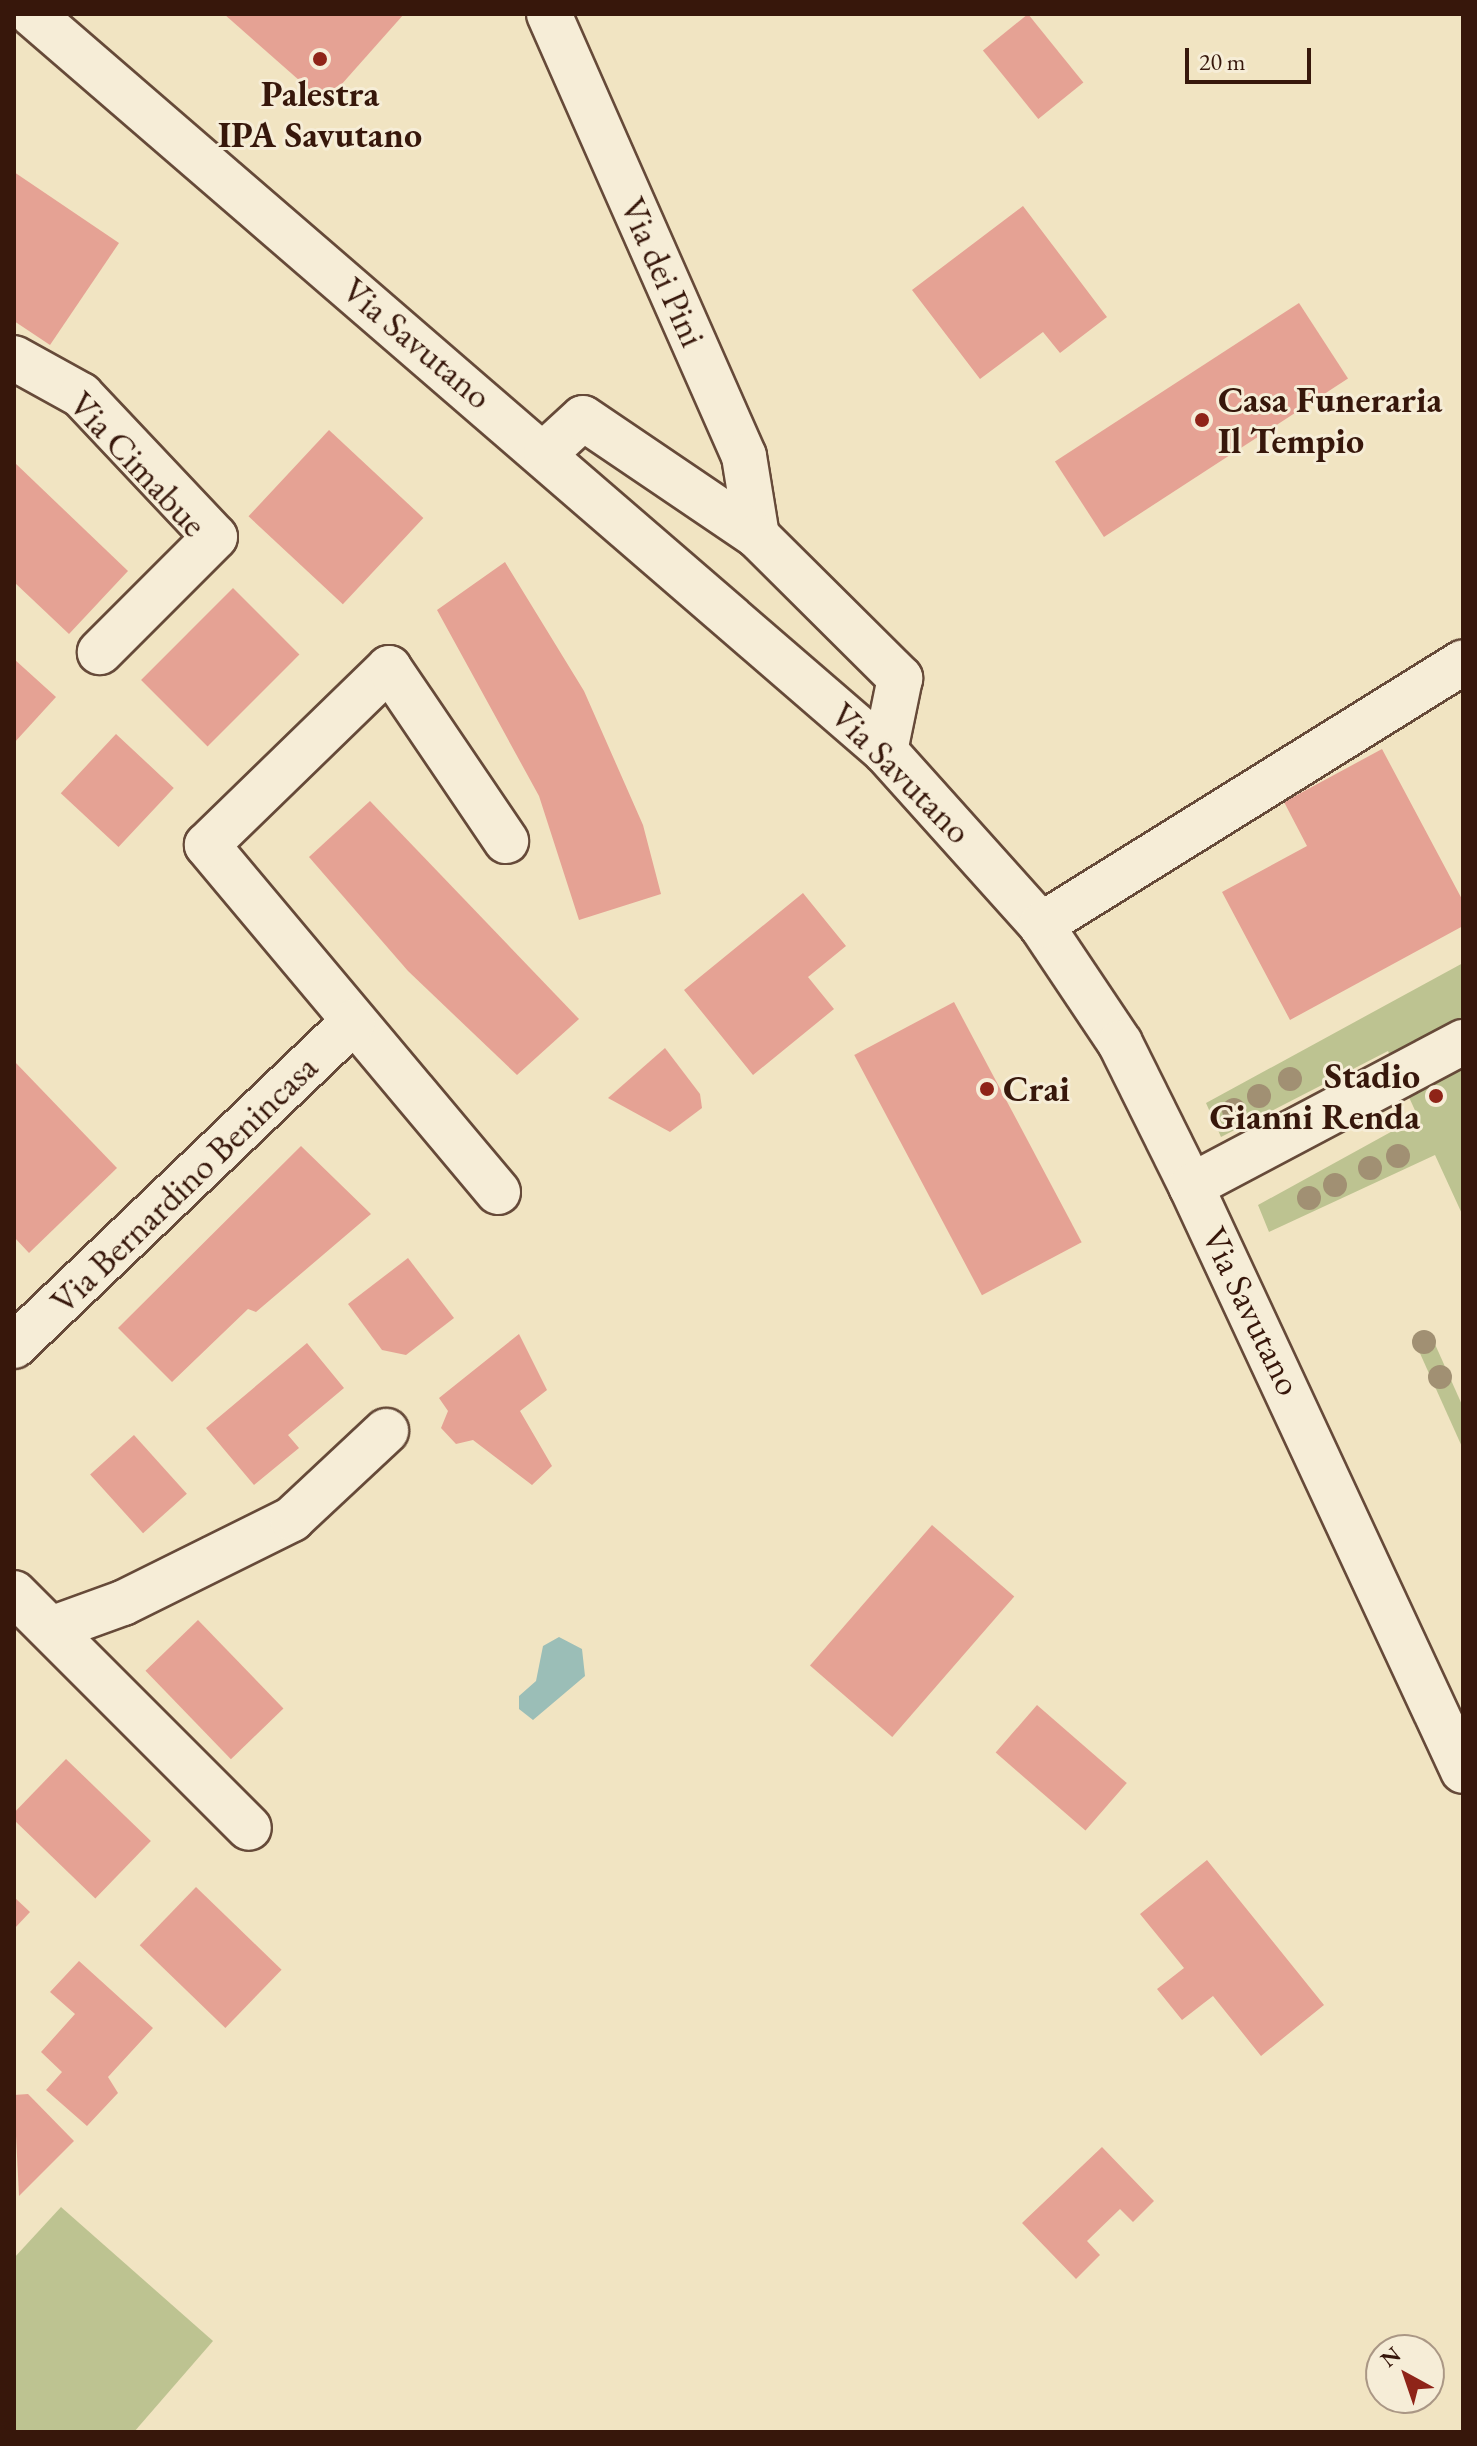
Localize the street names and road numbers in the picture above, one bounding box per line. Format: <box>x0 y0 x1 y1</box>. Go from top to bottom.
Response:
street label: Via dei Pini <box>611 191 715 353</box>
street label: Via Savutano <box>334 268 500 418</box>
street label: Via Cimabue <box>60 383 216 545</box>
street label: Via Savutano <box>822 694 980 852</box>
street label: Via Bernardino Benincasa <box>42 1046 326 1322</box>
street label: Via Savutano <box>1193 1220 1311 1402</box>

